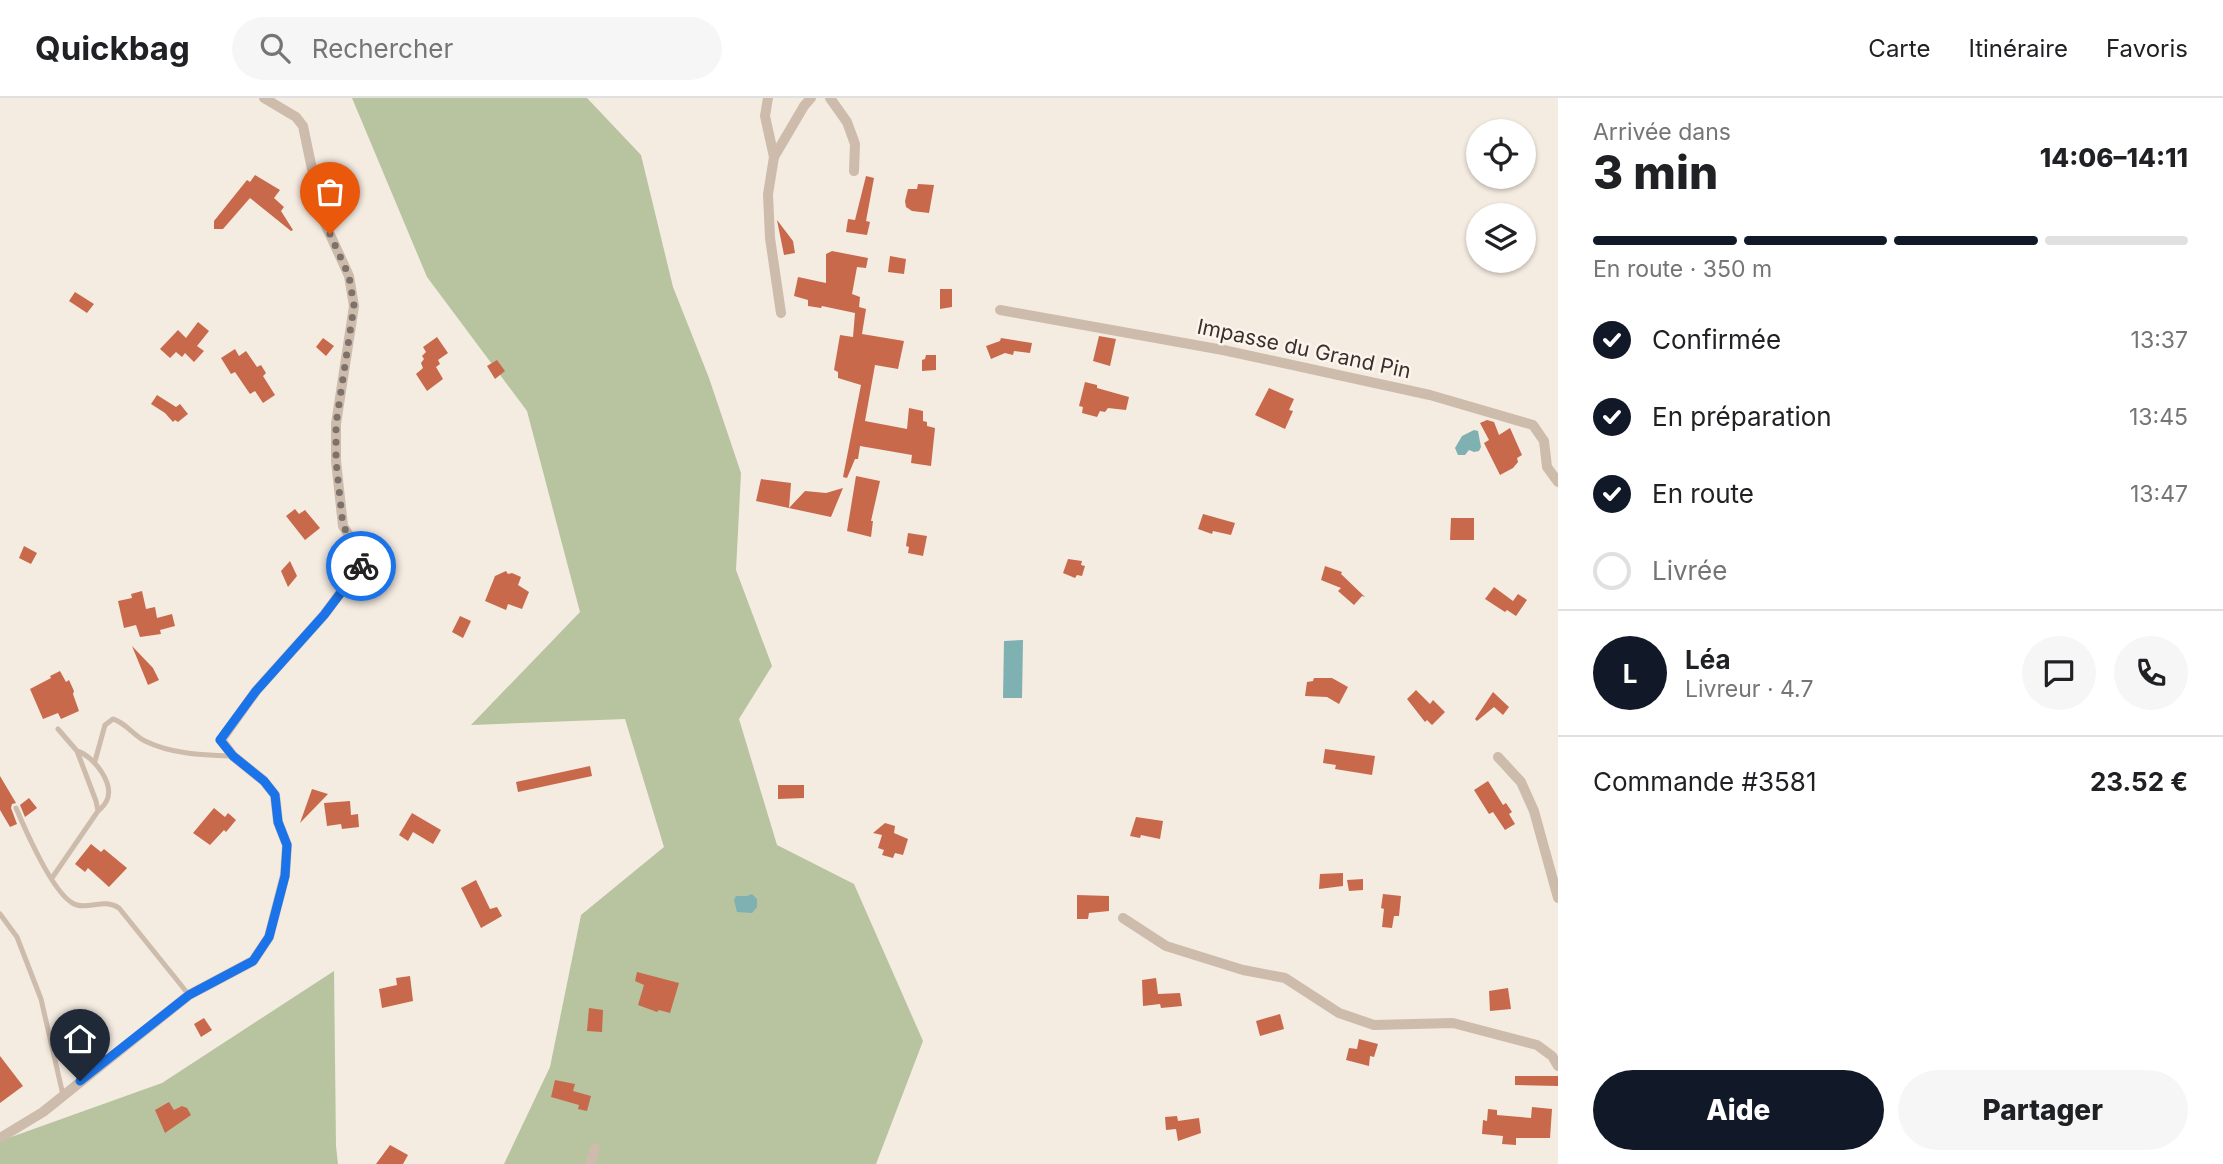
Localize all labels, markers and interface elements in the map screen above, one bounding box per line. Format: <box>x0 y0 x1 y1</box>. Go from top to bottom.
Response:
search box <box>232 17 722 80</box>
text: Quickbag <box>35 28 190 68</box>
icon: search <box>256 29 294 67</box>
text: Rechercher <box>312 33 453 64</box>
text: Carte <box>1868 34 1930 63</box>
text: Itinéraire <box>1968 34 2068 63</box>
text: Favoris <box>2106 34 2188 63</box>
text: Arrivée dans <box>1593 118 1731 146</box>
map controls <box>1466 119 1536 273</box>
button: locate <box>1466 119 1536 189</box>
text: 14:06–14:11 <box>2040 142 2188 173</box>
text: 3 min <box>1593 144 1718 200</box>
pin <box>300 162 360 234</box>
icon: bag <box>311 173 349 211</box>
button: layers <box>1466 203 1536 273</box>
text: En route · 350 m <box>1593 255 1772 283</box>
street label: Impasse du Grand Pin <box>1195 314 1413 383</box>
icon: check <box>1593 321 1631 359</box>
text: Confirmée <box>1652 324 1781 355</box>
text: 13:37 <box>2131 326 2188 354</box>
icon: check <box>1593 398 1631 436</box>
text: En préparation <box>1652 401 1832 432</box>
text: 13:45 <box>2129 403 2188 431</box>
icon: check <box>1593 475 1631 513</box>
text: En route <box>1652 478 1754 509</box>
text: 13:47 <box>2130 480 2188 508</box>
courier <box>326 531 396 601</box>
icon: bike <box>342 547 380 585</box>
text: Livrée <box>1652 555 1727 586</box>
button: chat <box>2022 636 2096 710</box>
button: phone <box>2114 636 2188 710</box>
text: Léa <box>1685 644 1731 675</box>
text: L <box>1623 658 1637 689</box>
text: Livreur · 4.7 <box>1685 675 1813 703</box>
text: Commande #3581 <box>1593 766 1816 797</box>
text: 23.52 € <box>2090 766 2188 797</box>
pin <box>50 1009 110 1081</box>
icon: home <box>61 1020 99 1058</box>
button: Aide <box>1593 1070 1884 1150</box>
button: Partager <box>1898 1070 2188 1150</box>

